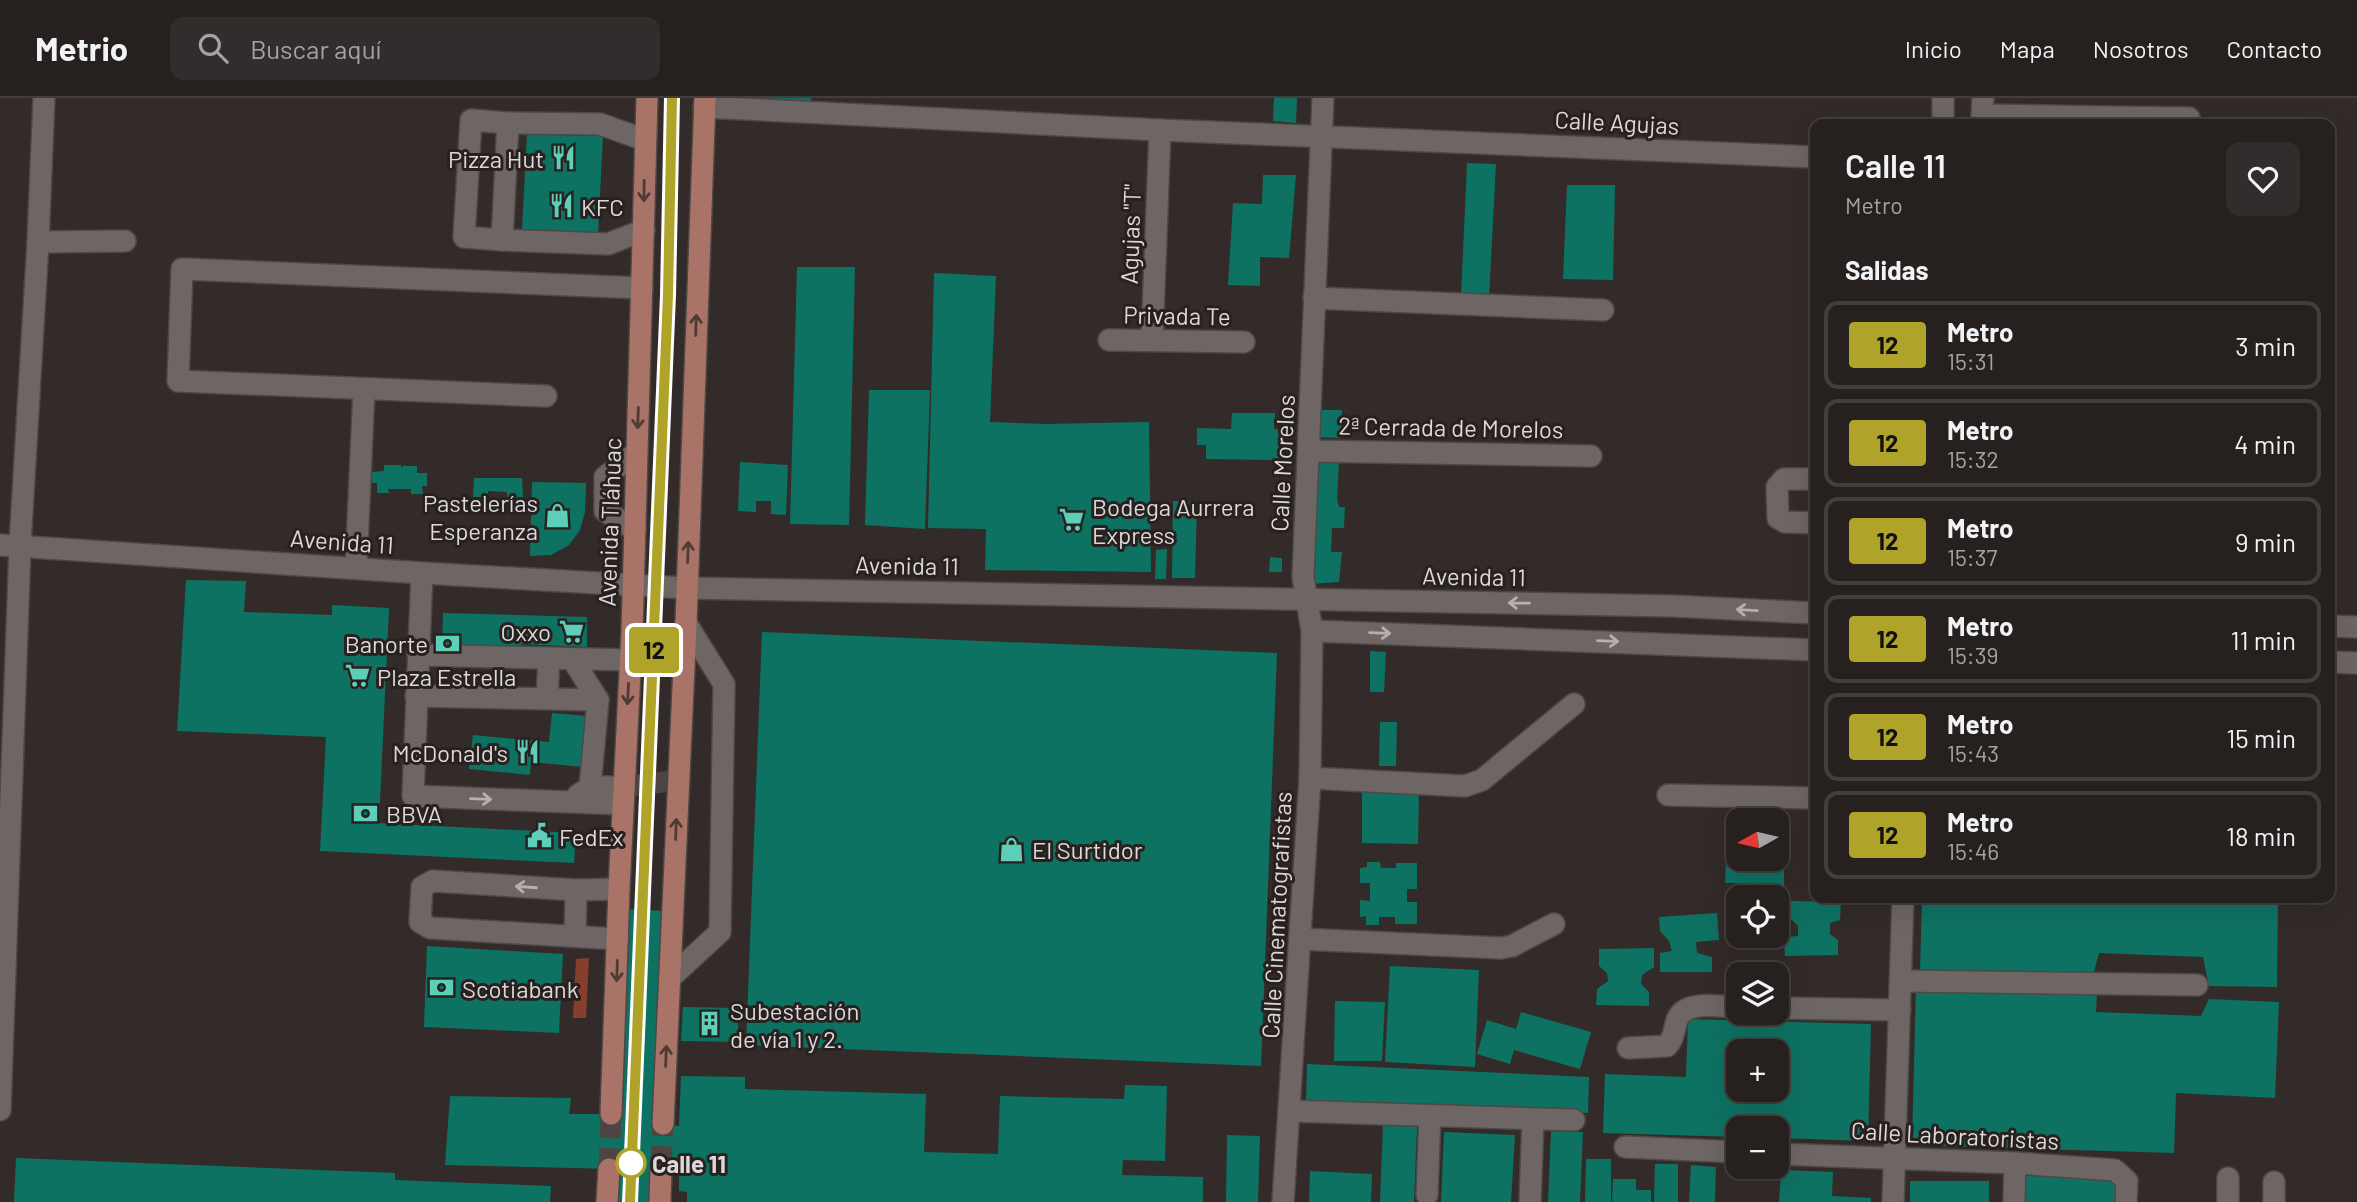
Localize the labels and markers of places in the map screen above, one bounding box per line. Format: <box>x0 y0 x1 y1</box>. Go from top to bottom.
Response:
place label: Pizza Hut <box>448 144 544 173</box>
restaurant icon: Pizza Hut <box>550 144 578 172</box>
restaurant icon: KFC <box>547 192 575 220</box>
place label: KFC <box>581 192 624 221</box>
place label: Pastelerías Esperanza <box>423 488 538 545</box>
place label: Bodega Aurrera Express <box>1092 492 1254 549</box>
shop icon: Pastelerías Esperanza <box>544 502 572 530</box>
supermarket icon: Bodega Aurrera Express <box>1058 506 1086 534</box>
place label: Oxxo <box>501 617 551 646</box>
supermarket icon: Oxxo <box>557 617 585 645</box>
place label: Banorte <box>345 629 428 658</box>
bank icon: Banorte <box>434 629 462 657</box>
supermarket icon: Plaza Estrella <box>343 662 371 690</box>
place label: Plaza Estrella <box>377 662 516 691</box>
place label: McDonald's <box>393 738 508 767</box>
restaurant icon: McDonald's <box>514 738 542 766</box>
bank icon: BBVA <box>352 799 380 827</box>
place label: BBVA <box>386 799 442 828</box>
public building icon: FedEx <box>525 822 553 850</box>
place label: FedEx <box>559 822 624 851</box>
shop icon: El Surtidor <box>998 835 1026 863</box>
place label: El Surtidor <box>1032 835 1143 864</box>
bank icon: Scotiabank <box>428 974 456 1002</box>
place label: Scotiabank <box>462 974 579 1003</box>
place label: Subestación de vía 1 y 2. <box>730 996 859 1053</box>
building icon: Subestación de vía 1 y 2. <box>696 1010 724 1038</box>
marker: Calle 11 <box>616 1148 646 1178</box>
place label: Calle 11 <box>652 1149 726 1178</box>

